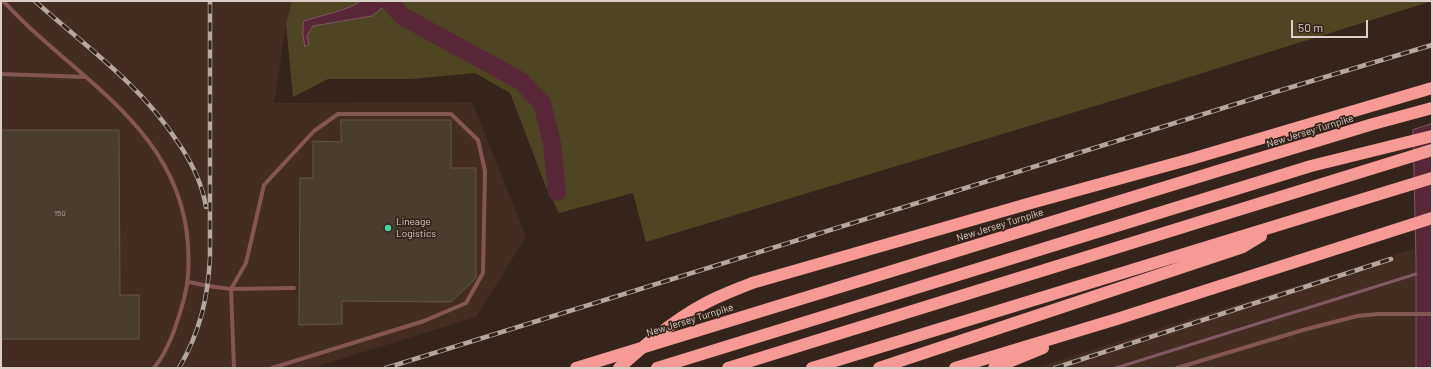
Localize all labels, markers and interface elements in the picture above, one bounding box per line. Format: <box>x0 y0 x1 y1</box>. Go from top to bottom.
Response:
scale bar <box>1293 12 1370 38</box>
text: 50 m <box>1298 20 1323 34</box>
street label: New Jersey Turnpike <box>1265 112 1355 150</box>
street label: New Jersey Turnpike <box>955 206 1045 244</box>
house number: 150 <box>54 208 66 218</box>
place label: Lineage Logistics <box>396 216 436 240</box>
marker: Lineage Logistics <box>383 223 393 233</box>
street label: New Jersey Turnpike <box>645 301 735 339</box>

